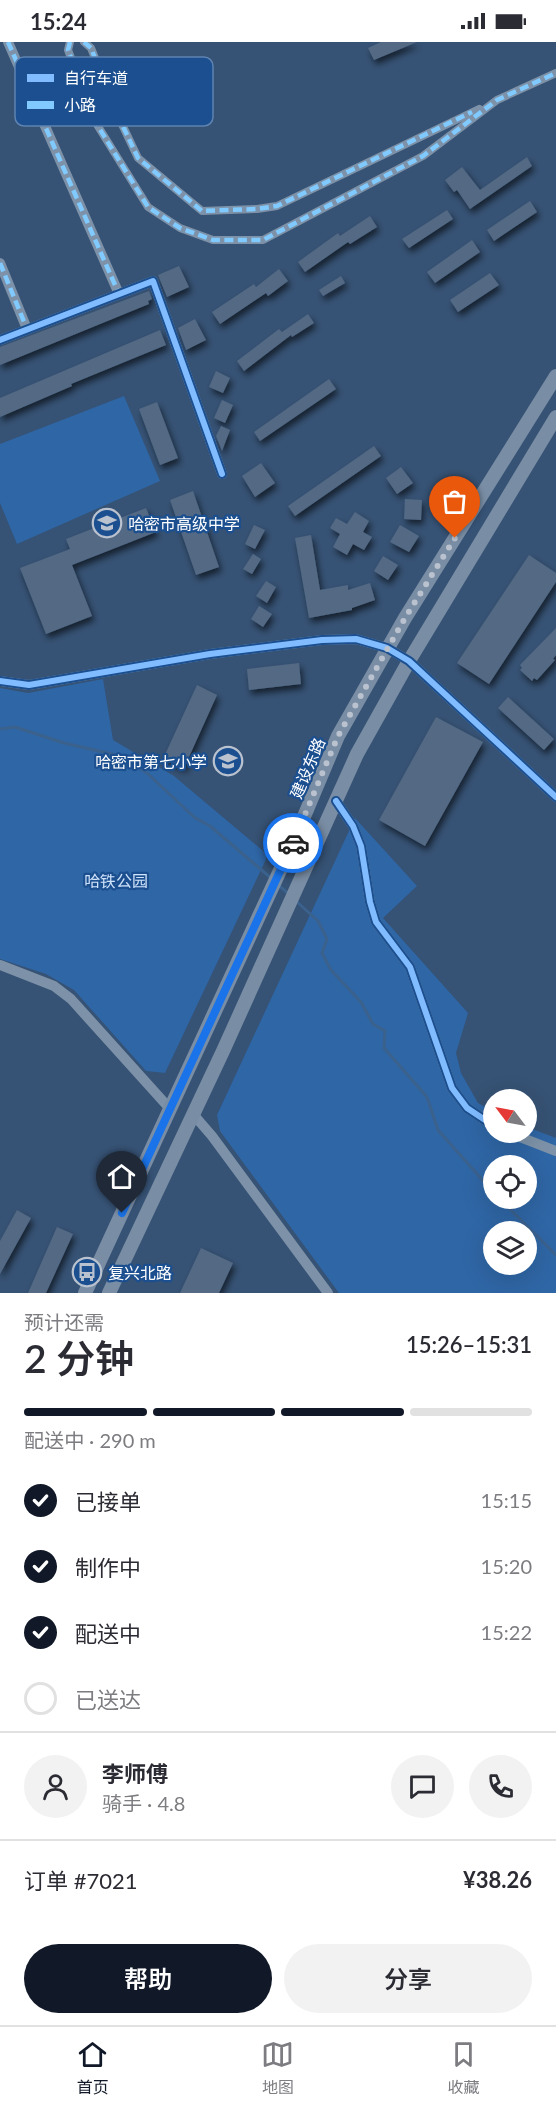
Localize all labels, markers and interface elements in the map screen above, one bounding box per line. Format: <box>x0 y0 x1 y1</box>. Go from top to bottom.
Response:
text: 15:24 <box>30 8 87 35</box>
legend <box>15 57 213 126</box>
text: 自行车道 <box>64 68 128 87</box>
text: 小路 <box>64 95 96 114</box>
pin <box>429 476 480 538</box>
icon: bag <box>438 485 471 518</box>
school or university icon: 哈密市高级中学 <box>91 507 123 539</box>
place label: 哈密市高级中学 <box>128 514 240 533</box>
street label: 建设东路 <box>286 735 328 801</box>
school or university icon: 哈密市第七小学 <box>212 745 244 777</box>
place label: 哈密市第七小学 <box>95 752 207 771</box>
courier <box>263 813 323 873</box>
icon: car <box>277 827 310 860</box>
park label: 哈铁公园 <box>84 871 148 890</box>
north arrow <box>483 1089 537 1143</box>
map controls <box>483 1089 537 1275</box>
pin <box>96 1151 147 1213</box>
button: locate <box>483 1155 537 1209</box>
icon: home <box>105 1160 138 1193</box>
button: layers <box>483 1221 537 1275</box>
bus stop icon: 复兴北路 <box>71 1256 103 1288</box>
place label: 复兴北路 <box>108 1263 172 1282</box>
text: 预计还需 <box>24 1310 104 1334</box>
text: 15:26–15:31 <box>406 1331 532 1358</box>
text: 2 分钟 <box>24 1335 134 1381</box>
text: 配送中 · 290 m <box>24 1428 156 1452</box>
icon: check <box>24 1484 57 1517</box>
text: 已接单 <box>75 1488 141 1515</box>
text: 15:15 <box>481 1488 532 1512</box>
icon: check <box>24 1550 57 1583</box>
text: 制作中 <box>75 1554 141 1581</box>
text: 15:20 <box>481 1554 532 1578</box>
icon: check <box>24 1616 57 1649</box>
text: 配送中 <box>75 1620 141 1647</box>
text: 15:22 <box>481 1620 532 1644</box>
text: 已送达 <box>75 1686 141 1713</box>
button: person <box>24 1755 87 1818</box>
button: chat <box>391 1755 454 1818</box>
button: phone <box>469 1755 532 1818</box>
text: 李师傅 <box>102 1760 168 1787</box>
text: 骑手 · 4.8 <box>102 1791 185 1815</box>
text: ¥38.26 <box>463 1866 532 1893</box>
text: 订单 #7021 <box>24 1867 137 1894</box>
button: 帮助 <box>24 1944 272 2013</box>
button: 分享 <box>284 1944 532 2013</box>
tab: 首页 <box>76 2038 109 2098</box>
tab: 地图 <box>261 2038 294 2098</box>
tab: 收藏 <box>447 2038 480 2098</box>

